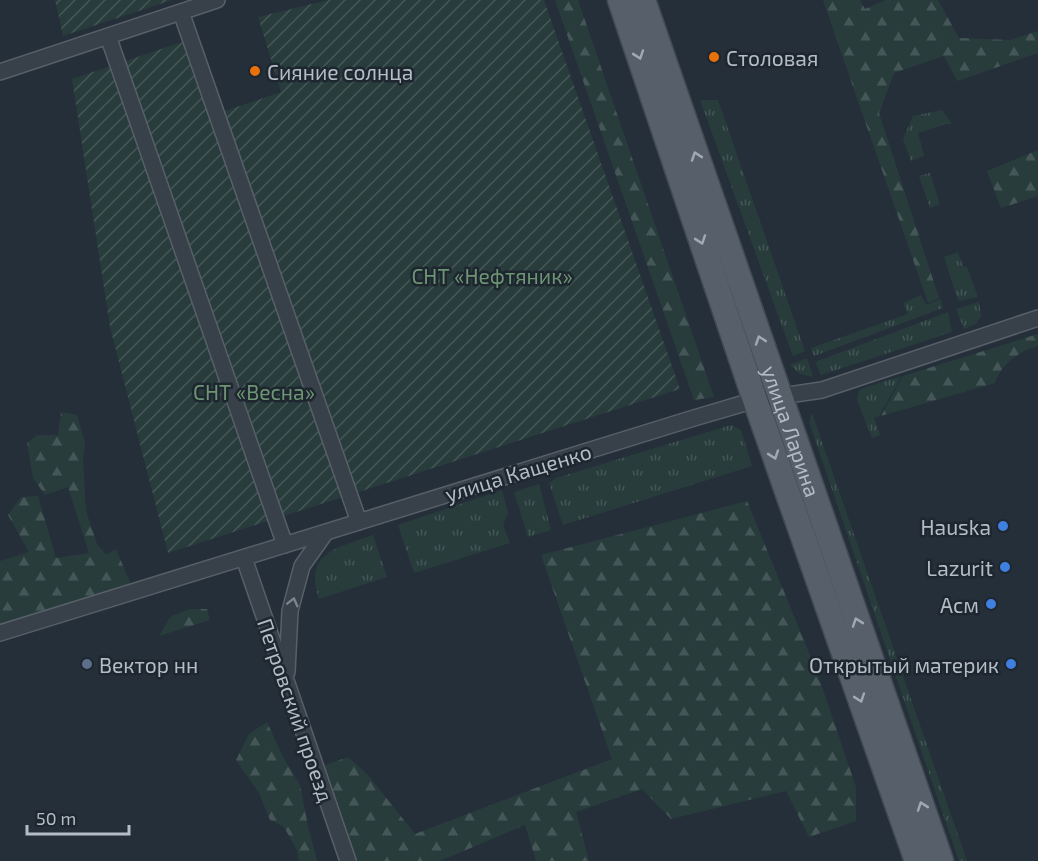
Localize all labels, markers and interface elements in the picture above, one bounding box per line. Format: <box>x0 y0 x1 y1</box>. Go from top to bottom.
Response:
place label: Столовая <box>726 45 818 70</box>
one-way arrow <box>632 49 644 60</box>
marker: Столовая <box>707 50 721 64</box>
place label: Сияние солнца <box>267 59 413 84</box>
marker: Сияние солнца <box>248 64 262 78</box>
one-way arrow <box>691 151 704 162</box>
one-way arrow <box>694 234 707 245</box>
park label: СНТ «Нефтяник» <box>411 263 573 288</box>
one-way arrow <box>754 335 767 346</box>
street label: улица Ларина <box>757 362 826 500</box>
park label: СНТ «Весна» <box>193 379 315 404</box>
street label: улица Кащенко <box>442 438 594 507</box>
one-way arrow <box>767 449 780 460</box>
place label: Hauska <box>921 514 991 539</box>
marker: Hauska <box>996 519 1010 533</box>
place label: Lazurit <box>926 555 993 580</box>
marker: Lazurit <box>998 560 1012 574</box>
place label: Асм <box>940 592 979 617</box>
one-way arrow <box>285 597 298 607</box>
marker: Асм <box>984 597 998 611</box>
street label: Петровский проезд <box>253 615 339 805</box>
one-way arrow <box>852 617 865 628</box>
place label: Вектор нн <box>99 652 198 677</box>
place label: Открытый материк <box>809 652 999 677</box>
marker: Вектор нн <box>80 657 94 671</box>
marker: Открытый материк <box>1004 657 1018 671</box>
one-way arrow <box>852 693 865 703</box>
scale bar <box>27 798 129 836</box>
one-way arrow <box>916 801 929 812</box>
text: 50 m <box>36 807 76 829</box>

